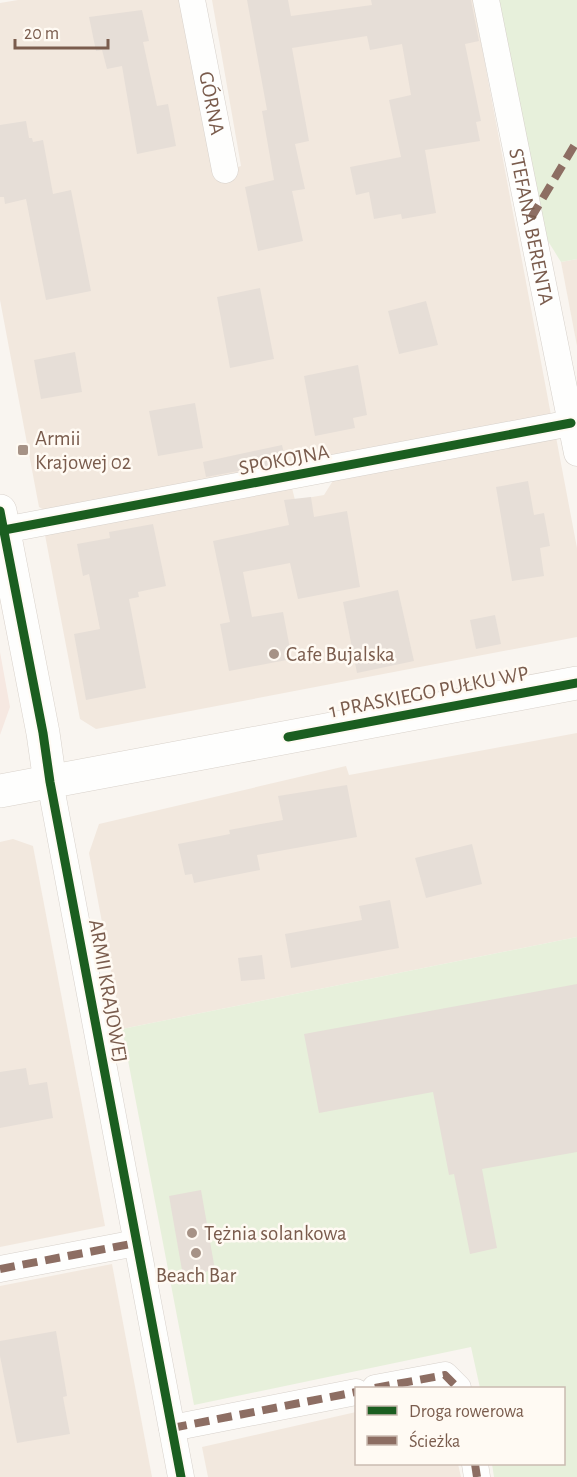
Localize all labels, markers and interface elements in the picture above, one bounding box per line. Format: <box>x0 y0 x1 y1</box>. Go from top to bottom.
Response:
scale bar <box>15 12 108 50</box>
text: 20 m <box>24 25 59 43</box>
street label: GÓRNA <box>196 70 228 137</box>
street label: STEFANA BERENTA <box>506 146 557 307</box>
place label: Armii Krajowej 02 <box>35 428 131 473</box>
street label: SPOKOJNA <box>237 441 331 479</box>
marker: Armii Krajowej 02 <box>16 443 30 457</box>
place label: Cafe Bujalska <box>286 644 395 665</box>
marker: Cafe Bujalska <box>267 647 281 661</box>
street label: 1 PRASKIEGO PUŁKU WP <box>328 662 530 722</box>
street label: ARMII KRAJOWEJ <box>85 918 131 1064</box>
place label: Tężnia solankowa <box>204 1223 347 1244</box>
marker: Tężnia solankowa <box>185 1226 199 1240</box>
marker: Beach Bar <box>189 1246 203 1260</box>
place label: Beach Bar <box>156 1265 236 1286</box>
legend <box>355 1387 565 1465</box>
text: Droga rowerowa <box>409 1403 524 1421</box>
text: Ścieżka <box>409 1430 460 1451</box>

